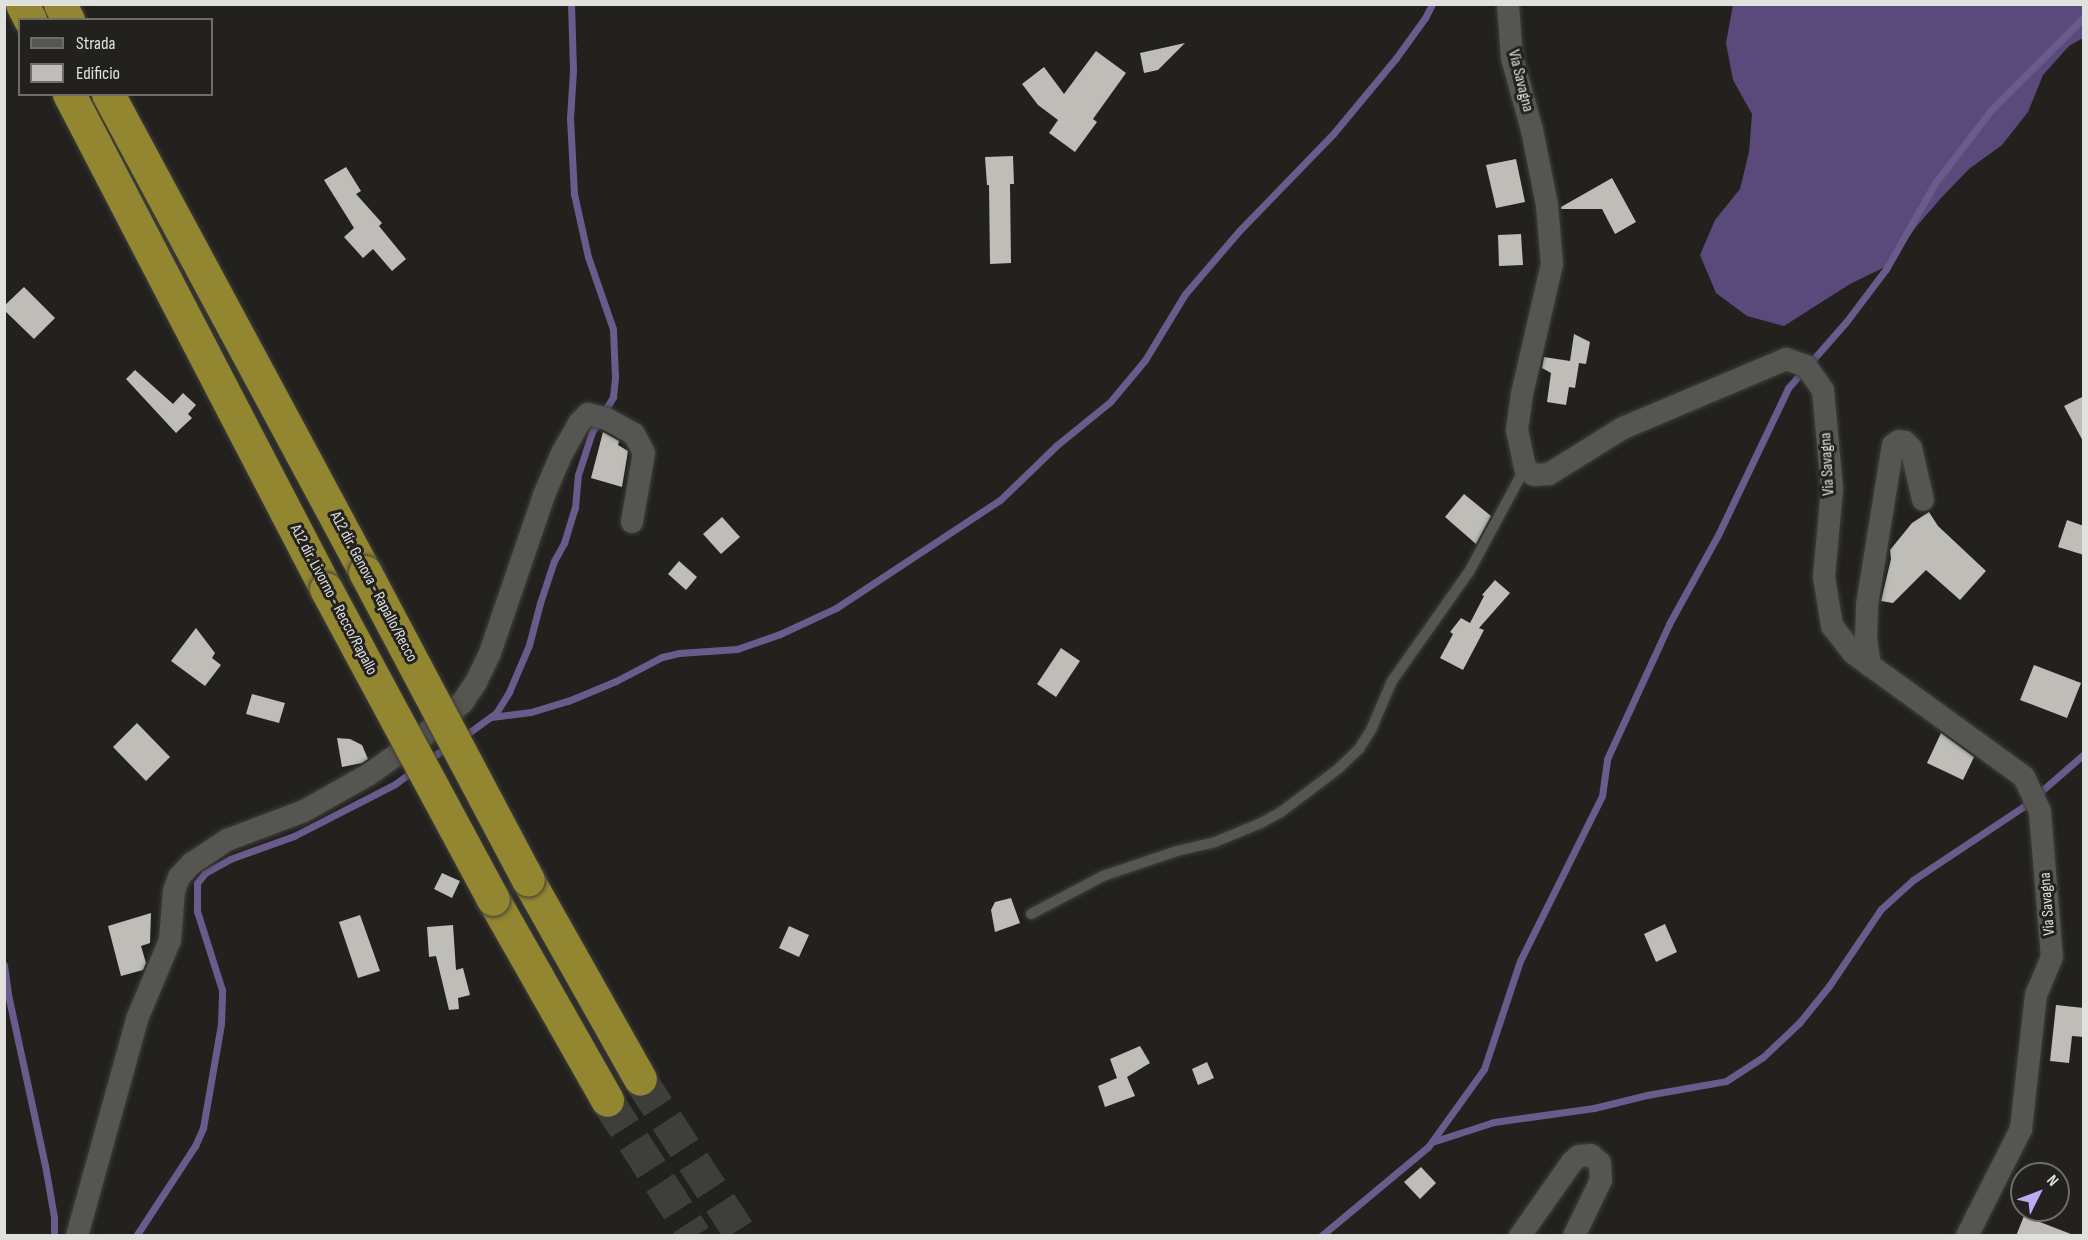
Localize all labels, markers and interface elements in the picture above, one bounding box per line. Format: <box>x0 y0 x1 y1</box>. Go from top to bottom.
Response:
legend <box>18 18 213 96</box>
text: Strada <box>76 33 115 54</box>
street label: Via Savagna <box>1503 48 1537 114</box>
text: Edificio <box>76 63 120 84</box>
street label: Via Savagna <box>1817 432 1839 496</box>
street label: A12 dir. Genova - Rapallo/Recco <box>325 508 421 666</box>
street label: A12 dir. Livorno - Recco/Rapallo <box>285 522 381 678</box>
street label: Via Savagna <box>2036 872 2060 936</box>
north arrow <box>2010 1162 2070 1222</box>
text: N <box>2042 1171 2062 1190</box>

